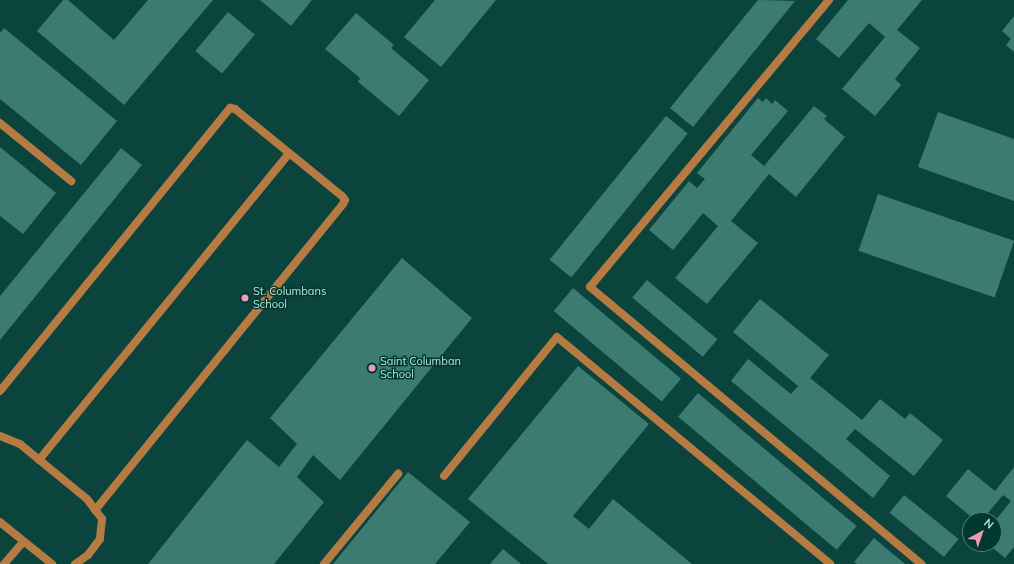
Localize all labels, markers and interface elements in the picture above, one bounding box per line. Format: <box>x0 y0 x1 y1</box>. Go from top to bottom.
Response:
place label: St. Columbans School <box>253 285 326 311</box>
marker: St. Columbans School <box>240 293 250 303</box>
place label: Saint Columban School <box>380 355 461 381</box>
marker: Saint Columban School <box>367 363 377 373</box>
north arrow <box>962 512 1002 552</box>
text: N <box>981 516 997 532</box>

